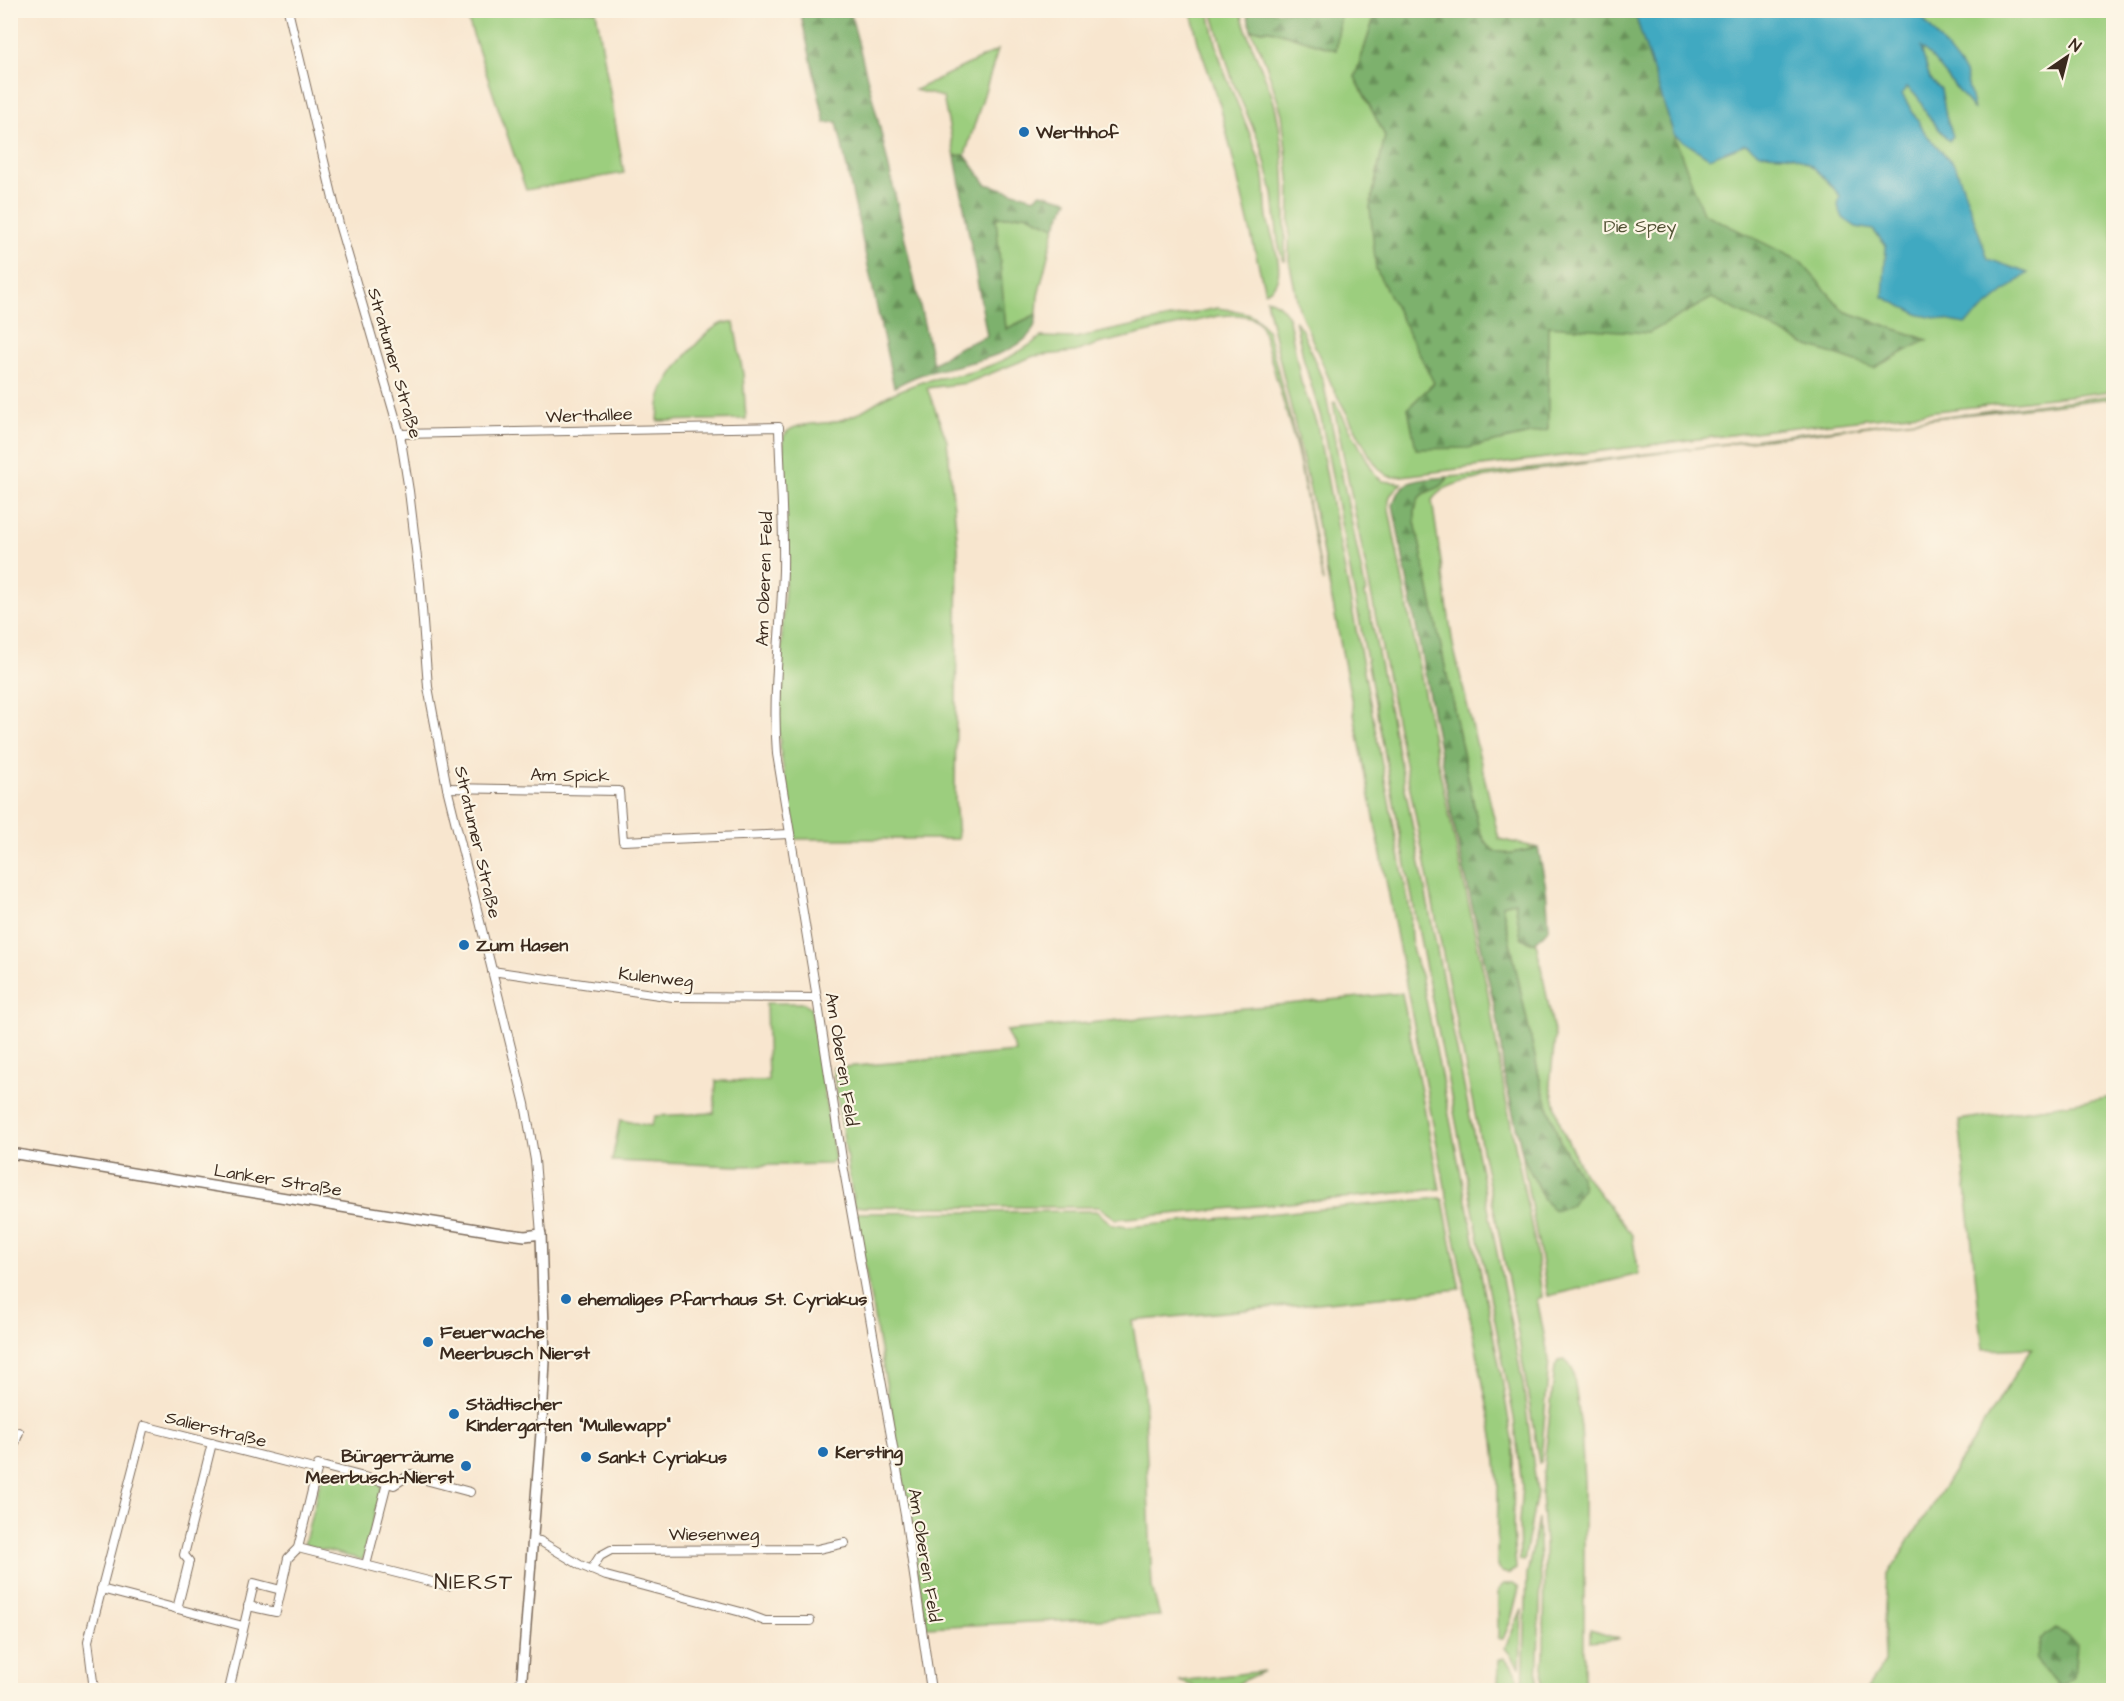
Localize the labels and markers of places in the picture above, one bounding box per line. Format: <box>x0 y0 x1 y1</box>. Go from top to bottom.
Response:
place label: Werthhof <box>1035 120 1120 145</box>
marker: Werthhof <box>1017 125 1031 139</box>
place label: Zum Hasen <box>476 933 568 958</box>
marker: Zum Hasen <box>457 938 471 952</box>
place label: ehemaliges Pfarrhaus St. Cyriakus <box>578 1287 867 1313</box>
marker: ehemaliges Pfarrhaus St. Cyriakus <box>559 1292 573 1306</box>
place label: Feuerwache Meerbusch Nierst <box>440 1320 591 1366</box>
marker: Feuerwache Meerbusch Nierst <box>421 1335 435 1349</box>
place label: Städtischer Kindergarten "Mullewapp" <box>465 1392 672 1439</box>
marker: Städtischer Kindergarten "Mullewapp" <box>447 1407 461 1421</box>
place label: Kersting <box>835 1440 904 1466</box>
place label: Bürgerräume Meerbusch-Nierst <box>306 1444 455 1490</box>
place label: Sankt Cyriakus <box>597 1445 727 1471</box>
marker: Kersting <box>816 1445 830 1459</box>
marker: Sankt Cyriakus <box>579 1450 593 1464</box>
marker: Bürgerräume Meerbusch-Nierst <box>459 1459 473 1473</box>

